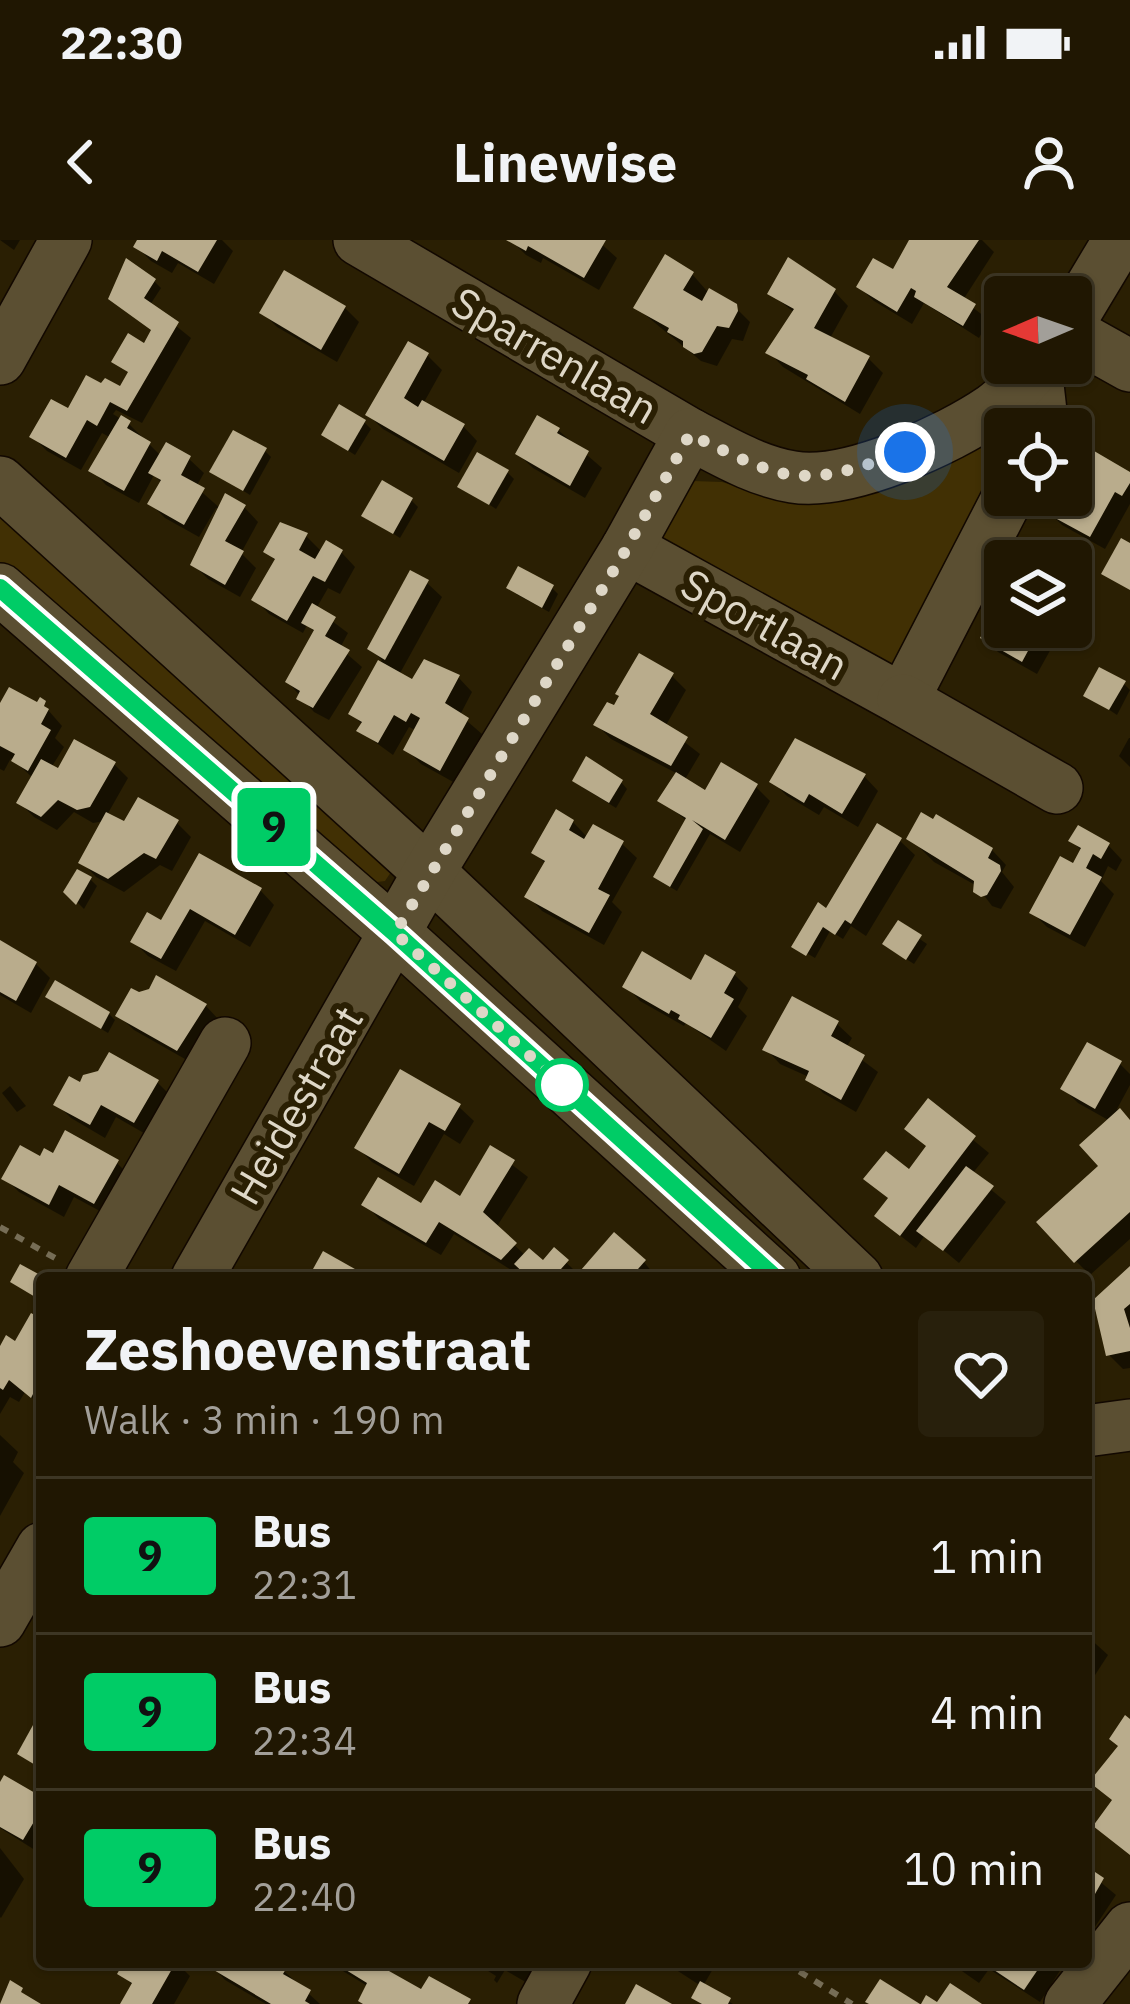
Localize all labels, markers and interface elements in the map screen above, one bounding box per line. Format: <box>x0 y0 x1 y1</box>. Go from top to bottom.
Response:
text: 22:30 <box>60 13 183 71</box>
text: Linewise <box>453 127 677 197</box>
icon: back <box>48 129 114 195</box>
icon: person <box>1016 129 1082 195</box>
street label: Sparrenlaan <box>442 274 668 436</box>
north arrow <box>984 276 1092 384</box>
map controls <box>984 276 1092 648</box>
button: locate <box>984 408 1092 516</box>
your location <box>875 422 935 482</box>
button: layers <box>984 540 1092 648</box>
street label: Sportlaan <box>672 556 858 692</box>
line badge: 9 <box>235 788 313 866</box>
text: 9 <box>261 799 287 854</box>
street label: Heidestraat <box>217 996 375 1214</box>
unlabelled marker <box>537 1060 587 1110</box>
button: heart <box>918 1311 1044 1437</box>
text: Zeshoevenstraat <box>84 1312 532 1386</box>
text: Walk · 3 min · 190 m <box>84 1394 445 1445</box>
text: Bus <box>252 1501 332 1559</box>
text: 1 min <box>930 1527 1044 1585</box>
text: 9 <box>137 1528 163 1583</box>
text: 22:31 <box>252 1559 357 1610</box>
text: Bus <box>252 1657 332 1715</box>
text: 4 min <box>930 1683 1044 1741</box>
text: 9 <box>137 1684 163 1739</box>
text: 22:34 <box>252 1715 357 1766</box>
text: Bus <box>252 1813 332 1871</box>
text: 10 min <box>903 1839 1044 1897</box>
text: 9 <box>137 1840 163 1895</box>
text: 22:40 <box>252 1871 357 1922</box>

